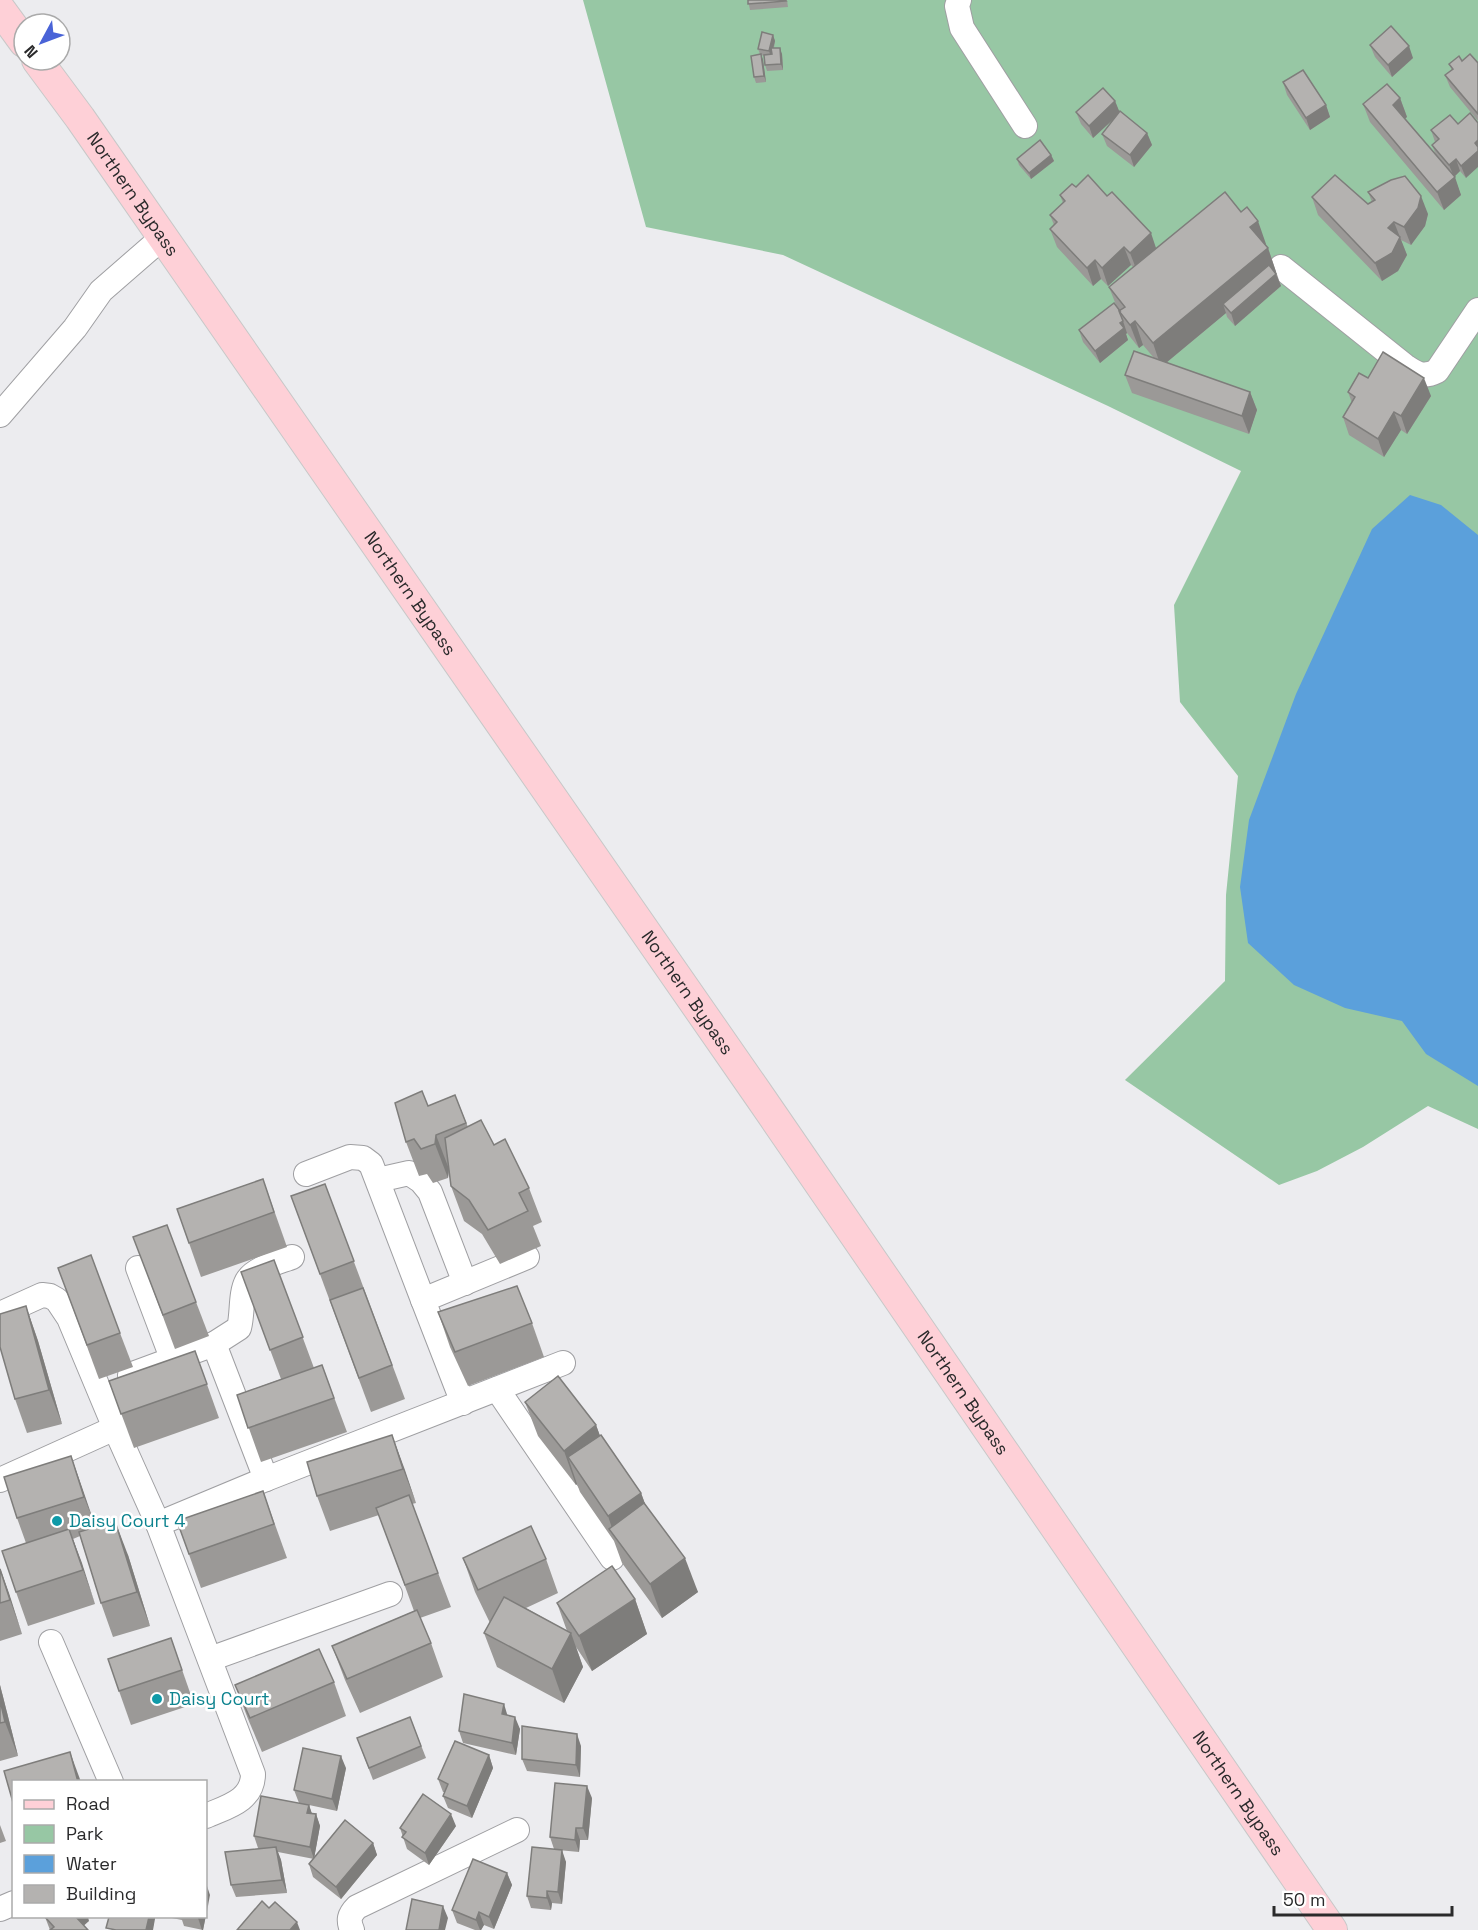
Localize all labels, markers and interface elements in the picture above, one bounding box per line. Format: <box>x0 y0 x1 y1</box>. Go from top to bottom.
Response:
north arrow <box>12 12 72 72</box>
text: N <box>20 41 43 62</box>
street label: Northern Bypass <box>82 127 184 261</box>
street label: Northern Bypass <box>359 527 462 660</box>
street label: Northern Bypass <box>637 926 739 1059</box>
street label: Northern Bypass <box>913 1326 1014 1459</box>
place label: Daisy Court 4 <box>69 1509 185 1532</box>
marker: Daisy Court 4 <box>50 1514 64 1528</box>
place label: Daisy Court <box>169 1687 270 1710</box>
marker: Daisy Court <box>150 1692 164 1706</box>
street label: Northern Bypass <box>1188 1726 1289 1860</box>
legend <box>12 1780 207 1918</box>
text: Road <box>66 1792 110 1815</box>
text: Park <box>66 1822 104 1845</box>
text: Water <box>66 1852 117 1875</box>
scale bar <box>1274 1879 1452 1917</box>
text: Building <box>66 1882 136 1905</box>
text: 50 m <box>1283 1888 1325 1911</box>

